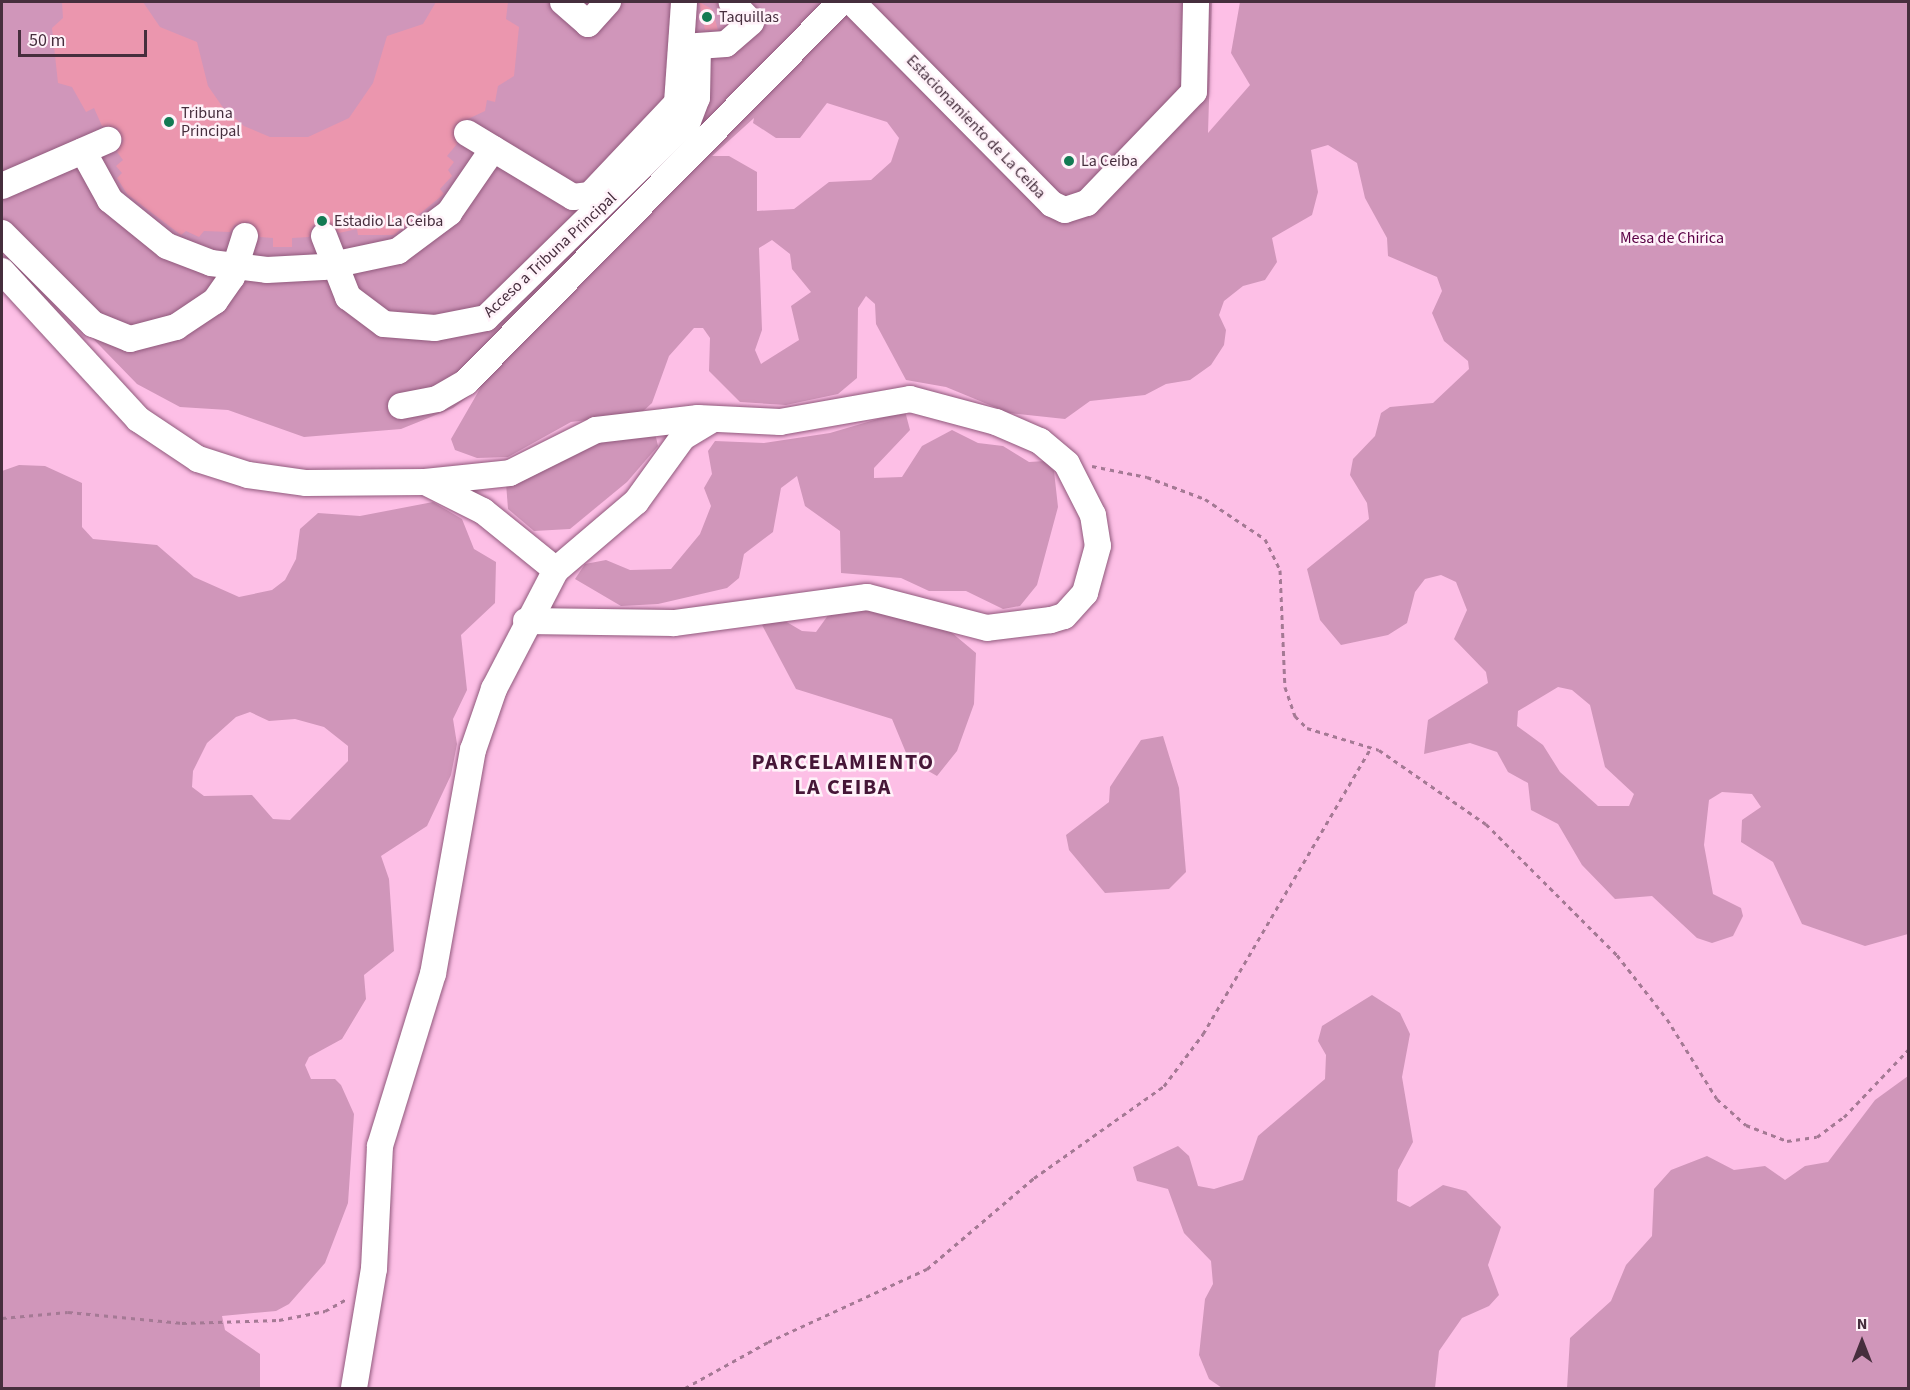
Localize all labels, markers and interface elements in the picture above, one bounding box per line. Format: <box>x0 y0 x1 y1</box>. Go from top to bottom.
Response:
place label: Taquillas <box>719 7 779 27</box>
marker: Taquillas <box>700 10 714 24</box>
scale bar <box>21 18 150 56</box>
text: 50 m <box>29 28 65 53</box>
street label: Estacionamiento de La Ceiba <box>902 51 1050 203</box>
place label: Tribuna Principal <box>181 103 240 141</box>
marker: Tribuna Principal <box>162 115 176 129</box>
place label: La Ceiba <box>1081 151 1138 171</box>
marker: La Ceiba <box>1062 154 1076 168</box>
street label: Acceso a Tribuna Principal <box>480 188 620 322</box>
place label: Estadio La Ceiba <box>334 211 443 231</box>
marker: Estadio La Ceiba <box>315 214 329 228</box>
park label: Mesa de Chirica <box>1620 228 1724 248</box>
district label: PARCELAMIENTO LA CEIBA <box>751 749 935 800</box>
north arrow <box>1832 1312 1892 1372</box>
text: N <box>1857 1313 1867 1335</box>

